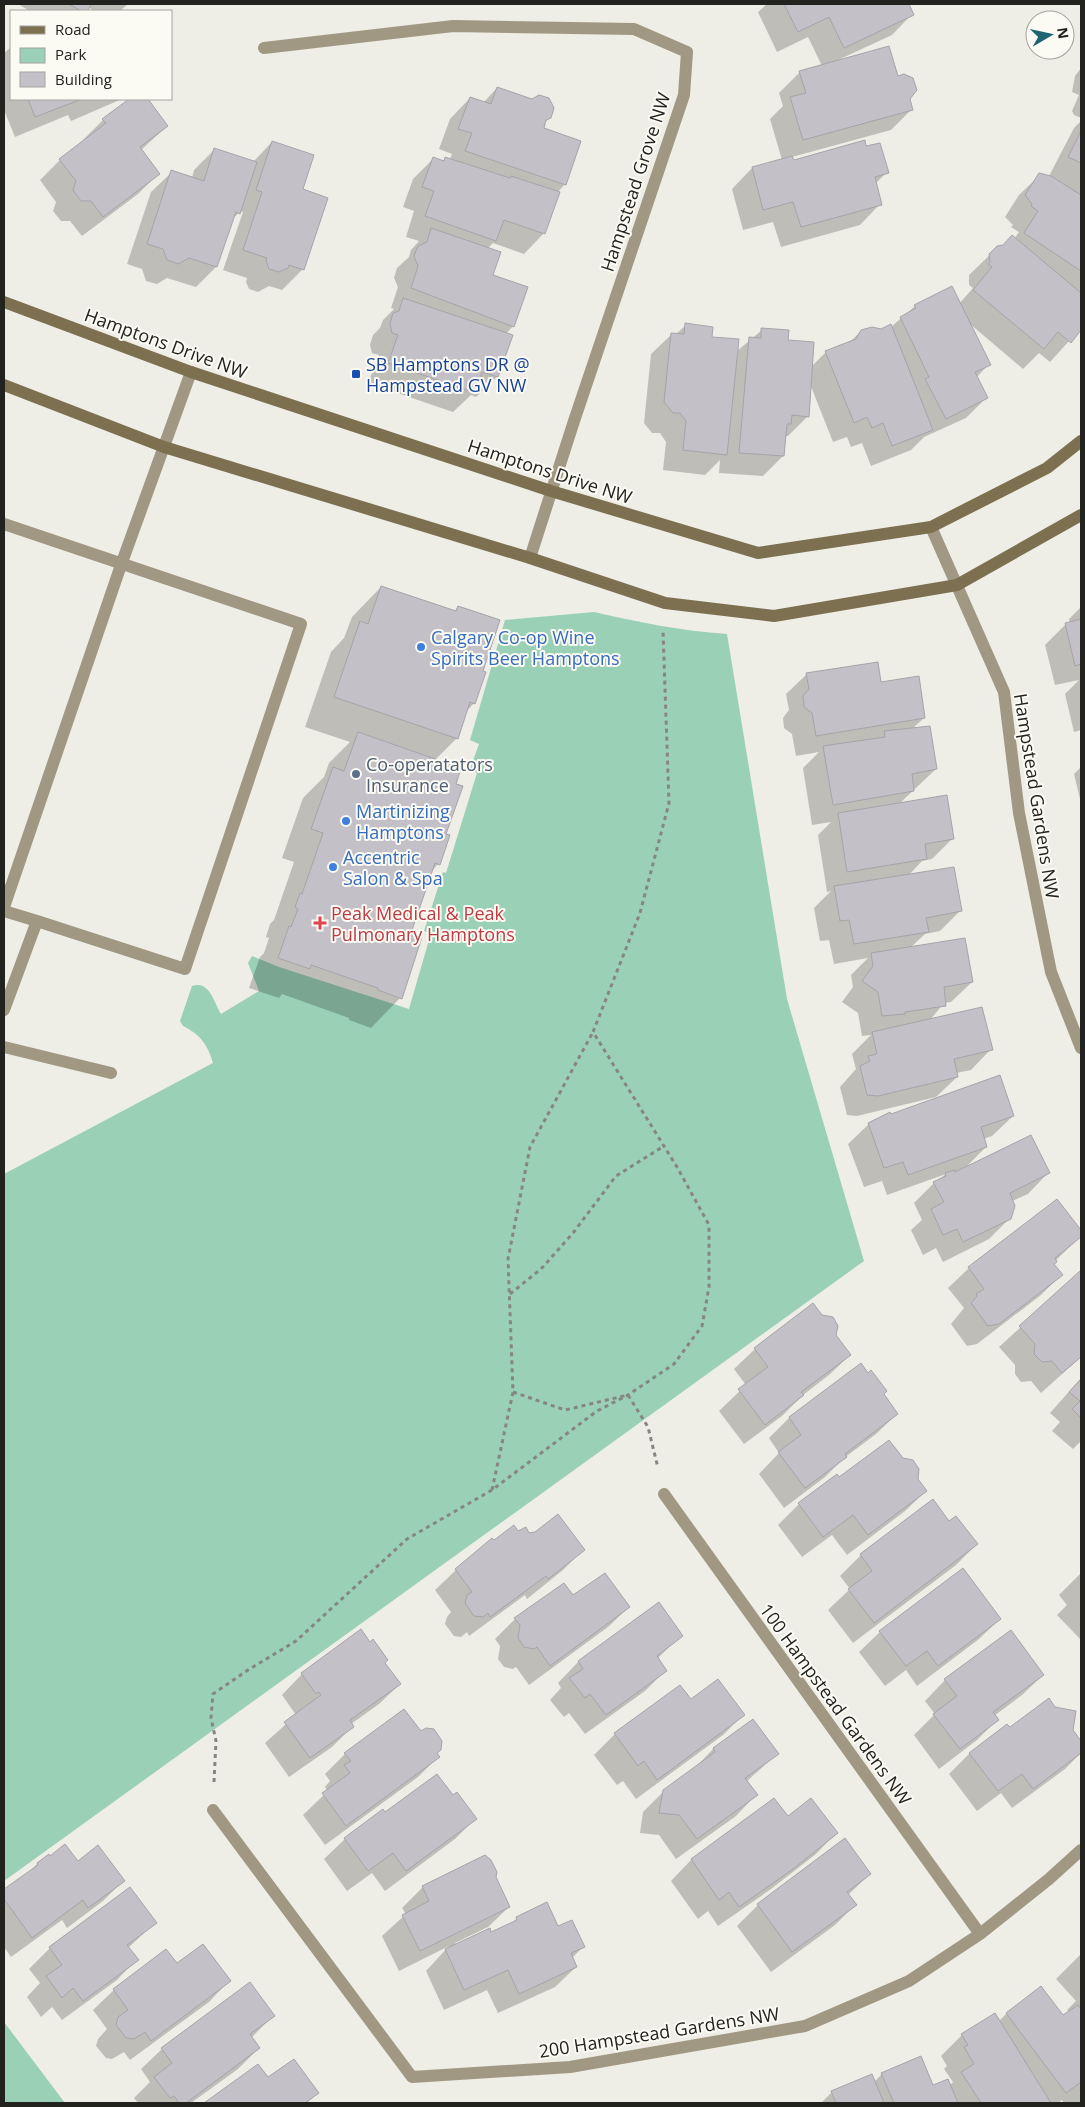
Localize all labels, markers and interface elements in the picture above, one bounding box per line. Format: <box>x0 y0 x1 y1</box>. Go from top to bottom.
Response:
legend <box>10 10 172 100</box>
north arrow <box>1025 10 1075 60</box>
text: Road <box>55 19 91 39</box>
text: N <box>1053 26 1074 40</box>
text: Park <box>55 44 86 64</box>
text: Building <box>55 69 112 89</box>
street label: Hampstead Grove NW <box>595 89 675 275</box>
street label: Hamptons Drive NW <box>81 302 251 384</box>
place label: SB Hamptons DR @ Hampstead GV NW <box>366 352 530 397</box>
marker: SB Hamptons DR @ Hampstead GV NW <box>350 368 362 380</box>
street label: Hamptons Drive NW <box>465 433 636 509</box>
place label: Calgary Co-op Wine Spirits Beer Hamptons <box>431 625 620 670</box>
marker: Calgary Co-op Wine Spirits Beer Hamptons <box>415 641 427 653</box>
street label: Hampstead Gardens NW <box>1009 692 1065 901</box>
place label: Co-operatators Insurance <box>366 752 493 797</box>
marker: Co-operatators Insurance <box>350 768 362 780</box>
place label: Martinizing Hamptons <box>356 799 450 844</box>
marker: Martinizing Hamptons <box>340 815 352 827</box>
place label: Accentric Salon & Spa <box>343 845 443 890</box>
marker: Accentric Salon & Spa <box>327 861 339 873</box>
place label: Peak Medical & Peak Pulmonary Hamptons <box>331 901 515 946</box>
marker: Peak Medical & Peak Pulmonary Hamptons <box>313 916 327 930</box>
street label: 100 Hampstead Gardens NW <box>755 1599 917 1810</box>
street label: 200 Hampstead Gardens NW <box>537 2001 781 2063</box>

